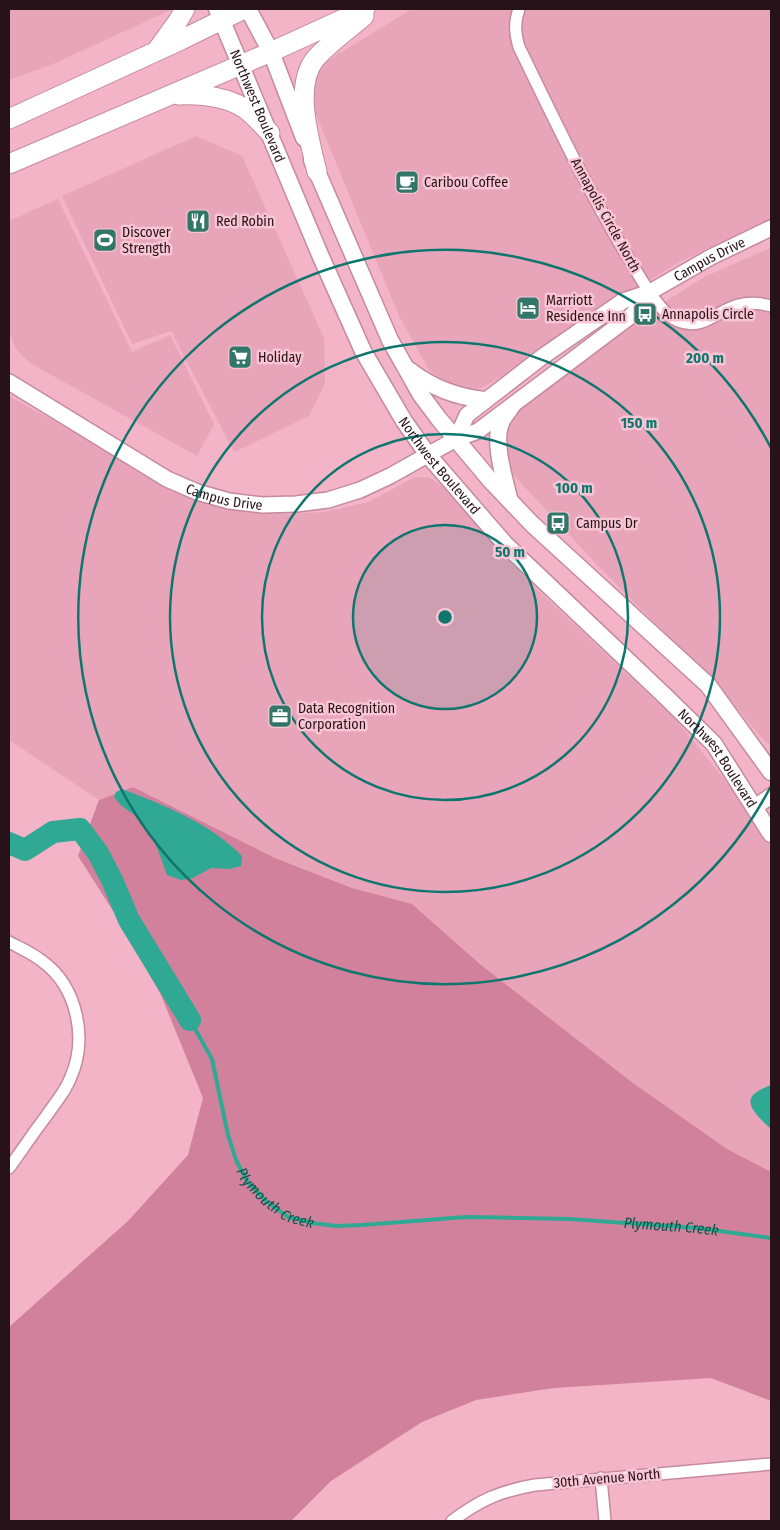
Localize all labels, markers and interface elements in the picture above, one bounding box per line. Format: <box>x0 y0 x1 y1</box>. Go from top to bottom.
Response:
street label: Northwest Boulevard <box>226 47 288 165</box>
street label: Annapolis Circle North <box>567 155 644 275</box>
cafe icon: Caribou Coffee <box>394 169 420 195</box>
place label: Caribou Coffee <box>424 174 508 191</box>
restaurant icon: Red Robin <box>185 208 211 234</box>
place label: Red Robin <box>216 213 274 230</box>
place label: Discover Strength <box>122 224 171 257</box>
sports icon: Discover Strength <box>92 227 118 253</box>
street label: Campus Drive <box>671 234 748 286</box>
place label: Marriott Residence Inn <box>546 292 626 325</box>
hotel icon: Marriott Residence Inn <box>515 295 541 321</box>
bus stop icon: Annapolis Circle <box>632 301 658 327</box>
place label: Annapolis Circle <box>662 306 754 323</box>
supermarket icon: Holiday <box>227 344 253 370</box>
place label: Holiday <box>258 349 302 366</box>
text: 200 m <box>685 349 724 367</box>
street label: Northwest Boulevard <box>395 414 484 518</box>
text: 150 m <box>621 414 657 432</box>
text: 100 m <box>555 479 593 497</box>
street label: Campus Drive <box>183 480 264 514</box>
bus stop icon: Campus Dr <box>545 510 571 536</box>
place label: Campus Dr <box>576 515 638 532</box>
text: 50 m <box>495 543 525 561</box>
centre of rings <box>436 608 454 626</box>
place label: Data Recognition Corporation <box>298 700 395 733</box>
office icon: Data Recognition Corporation <box>267 703 293 729</box>
street label: Northwest Boulevard <box>674 706 760 811</box>
water label: Plymouth Creek <box>233 1164 316 1232</box>
water label: Plymouth Creek <box>623 1214 720 1240</box>
street label: 30th Avenue North <box>553 1465 661 1492</box>

